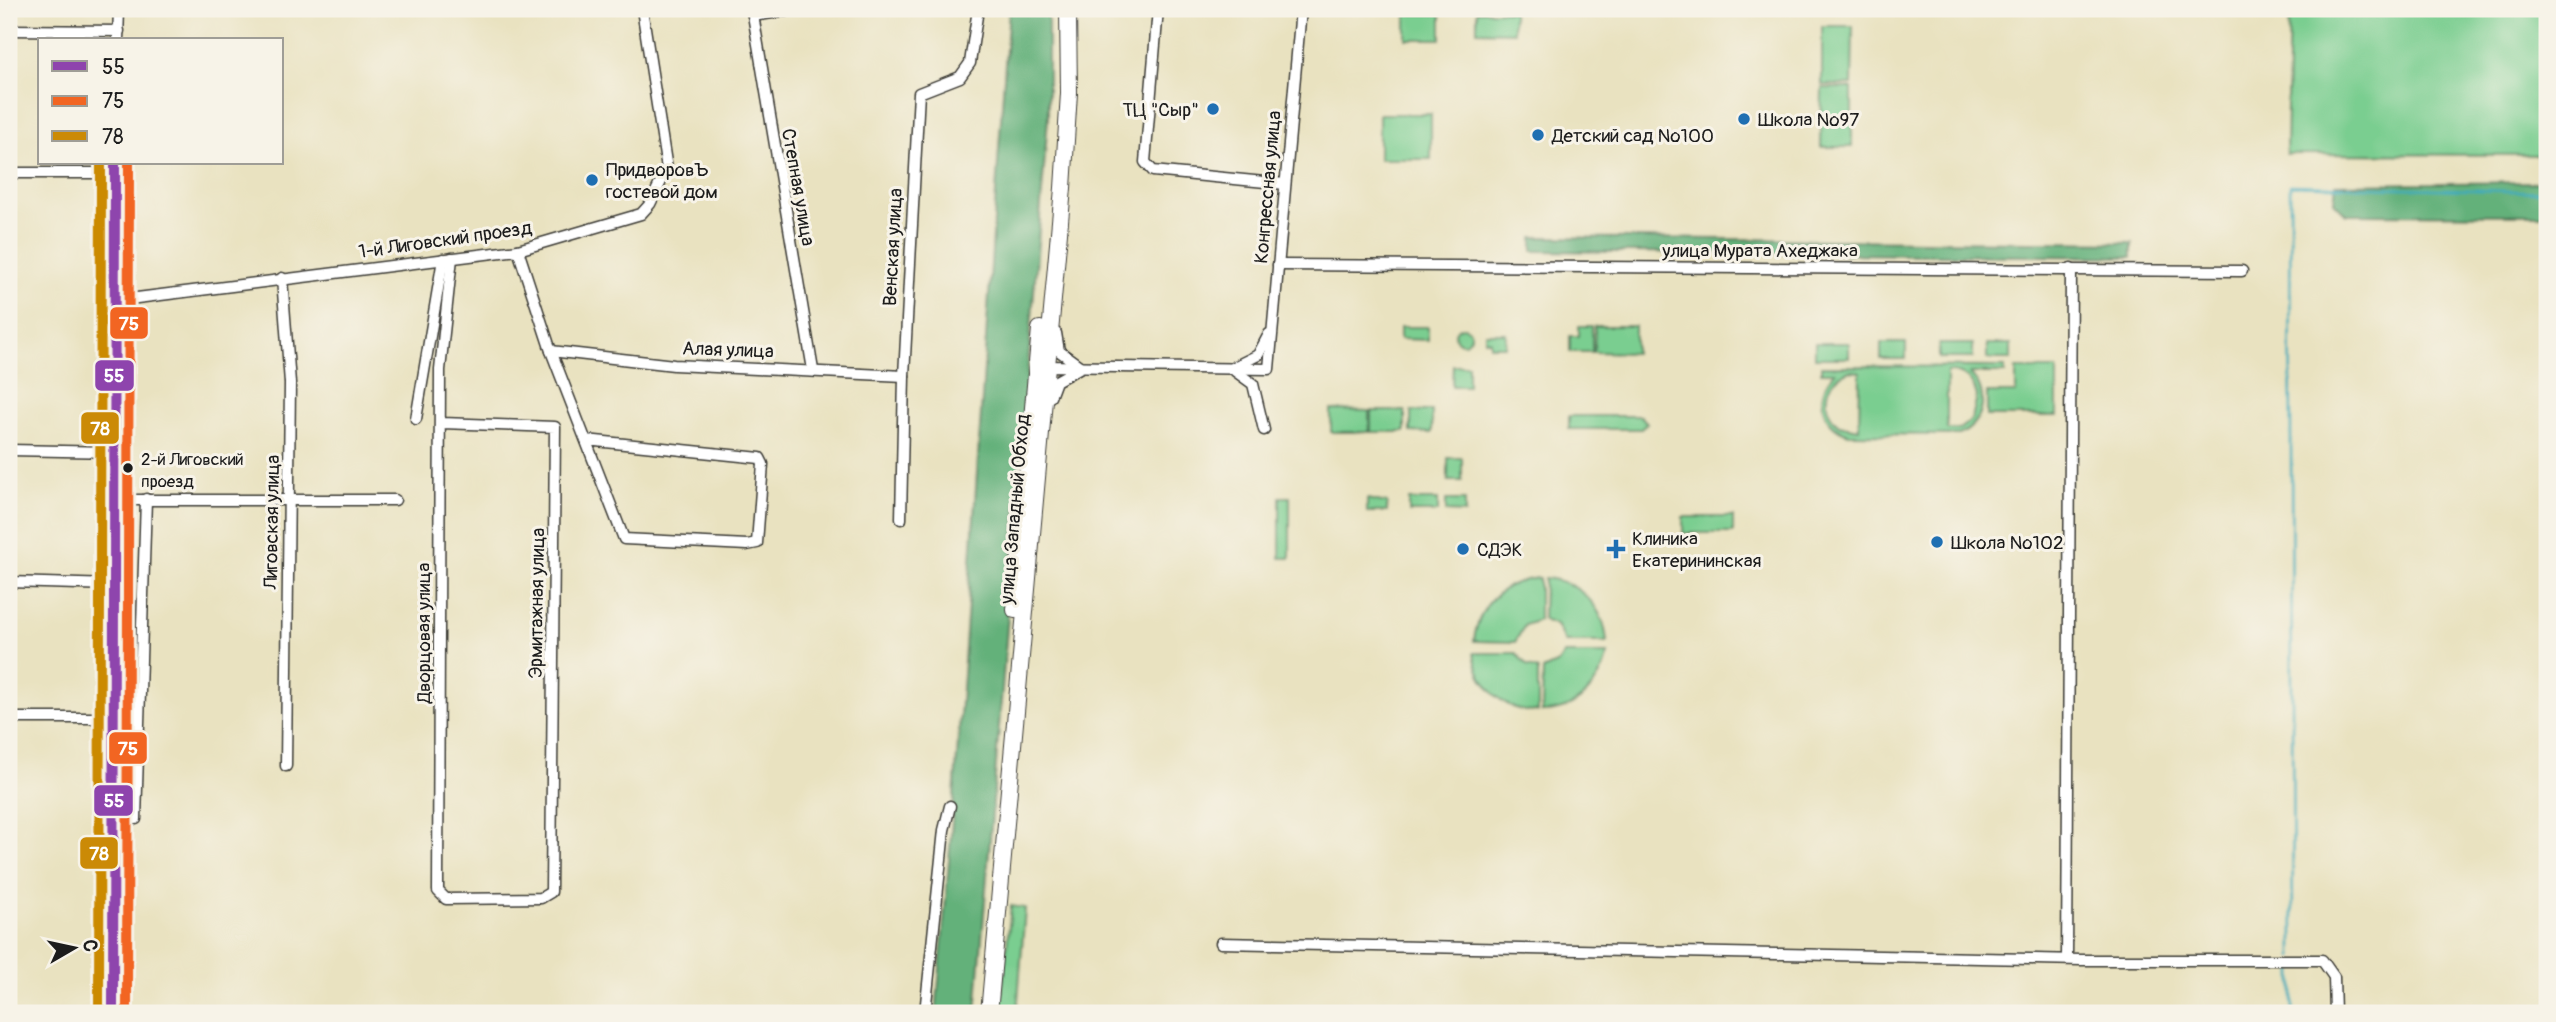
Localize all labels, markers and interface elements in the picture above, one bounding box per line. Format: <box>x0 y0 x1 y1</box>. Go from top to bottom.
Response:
legend <box>38 38 284 164</box>
text: 55 <box>102 54 125 81</box>
text: 75 <box>102 88 125 115</box>
place label: ТЦ "Сыр" <box>1123 98 1199 122</box>
marker: ТЦ "Сыр" <box>1205 101 1221 117</box>
place label: Школа №97 <box>1758 108 1859 132</box>
street label: Конгрессная улица <box>1249 109 1287 265</box>
marker: Школа №97 <box>1736 111 1752 127</box>
text: 78 <box>102 124 124 151</box>
place label: Детский сад №100 <box>1551 124 1714 148</box>
street label: Степная улица <box>776 127 820 248</box>
marker: Детский сад №100 <box>1530 127 1546 143</box>
place label: ПридворовЪ гостевой дом <box>606 158 718 204</box>
marker: ПридворовЪ гостевой дом <box>584 172 600 188</box>
street label: Венская улица <box>878 187 908 307</box>
street label: 1-й Лиговский проезд <box>357 216 534 264</box>
street label: улица Мурата Ахеджака <box>1661 239 1858 263</box>
line badge: 75 <box>109 306 149 340</box>
text: 75 <box>119 312 139 336</box>
street label: Алая улица <box>682 336 774 364</box>
line badge: 55 <box>94 359 135 392</box>
text: 55 <box>104 364 124 388</box>
line badge: 78 <box>80 411 120 445</box>
street label: улица Западный Обход <box>995 413 1035 606</box>
text: 78 <box>90 417 110 441</box>
place label: 2-й Лиговский проезд <box>141 449 244 492</box>
street label: Лиговская улица <box>259 454 285 590</box>
marker: 2-й Лиговский проезд <box>121 461 135 475</box>
street label: Эрмитажная улица <box>524 527 550 678</box>
place label: Клиника Екатерининская <box>1632 527 1762 573</box>
place label: Школа №102 <box>1951 531 2064 555</box>
marker: Школа №102 <box>1929 534 1945 550</box>
place label: СДЭК <box>1477 538 1522 562</box>
marker: Клиника Екатерининская <box>1606 539 1626 559</box>
marker: СДЭК <box>1455 541 1471 557</box>
street label: Дворцовая улица <box>412 563 436 704</box>
line badge: 75 <box>108 731 148 765</box>
text: 75 <box>118 737 138 761</box>
line badge: 55 <box>93 784 134 817</box>
text: 55 <box>104 789 124 813</box>
line badge: 78 <box>79 836 119 870</box>
text: 78 <box>89 842 109 866</box>
north arrow <box>38 914 108 984</box>
text: С <box>77 938 103 953</box>

